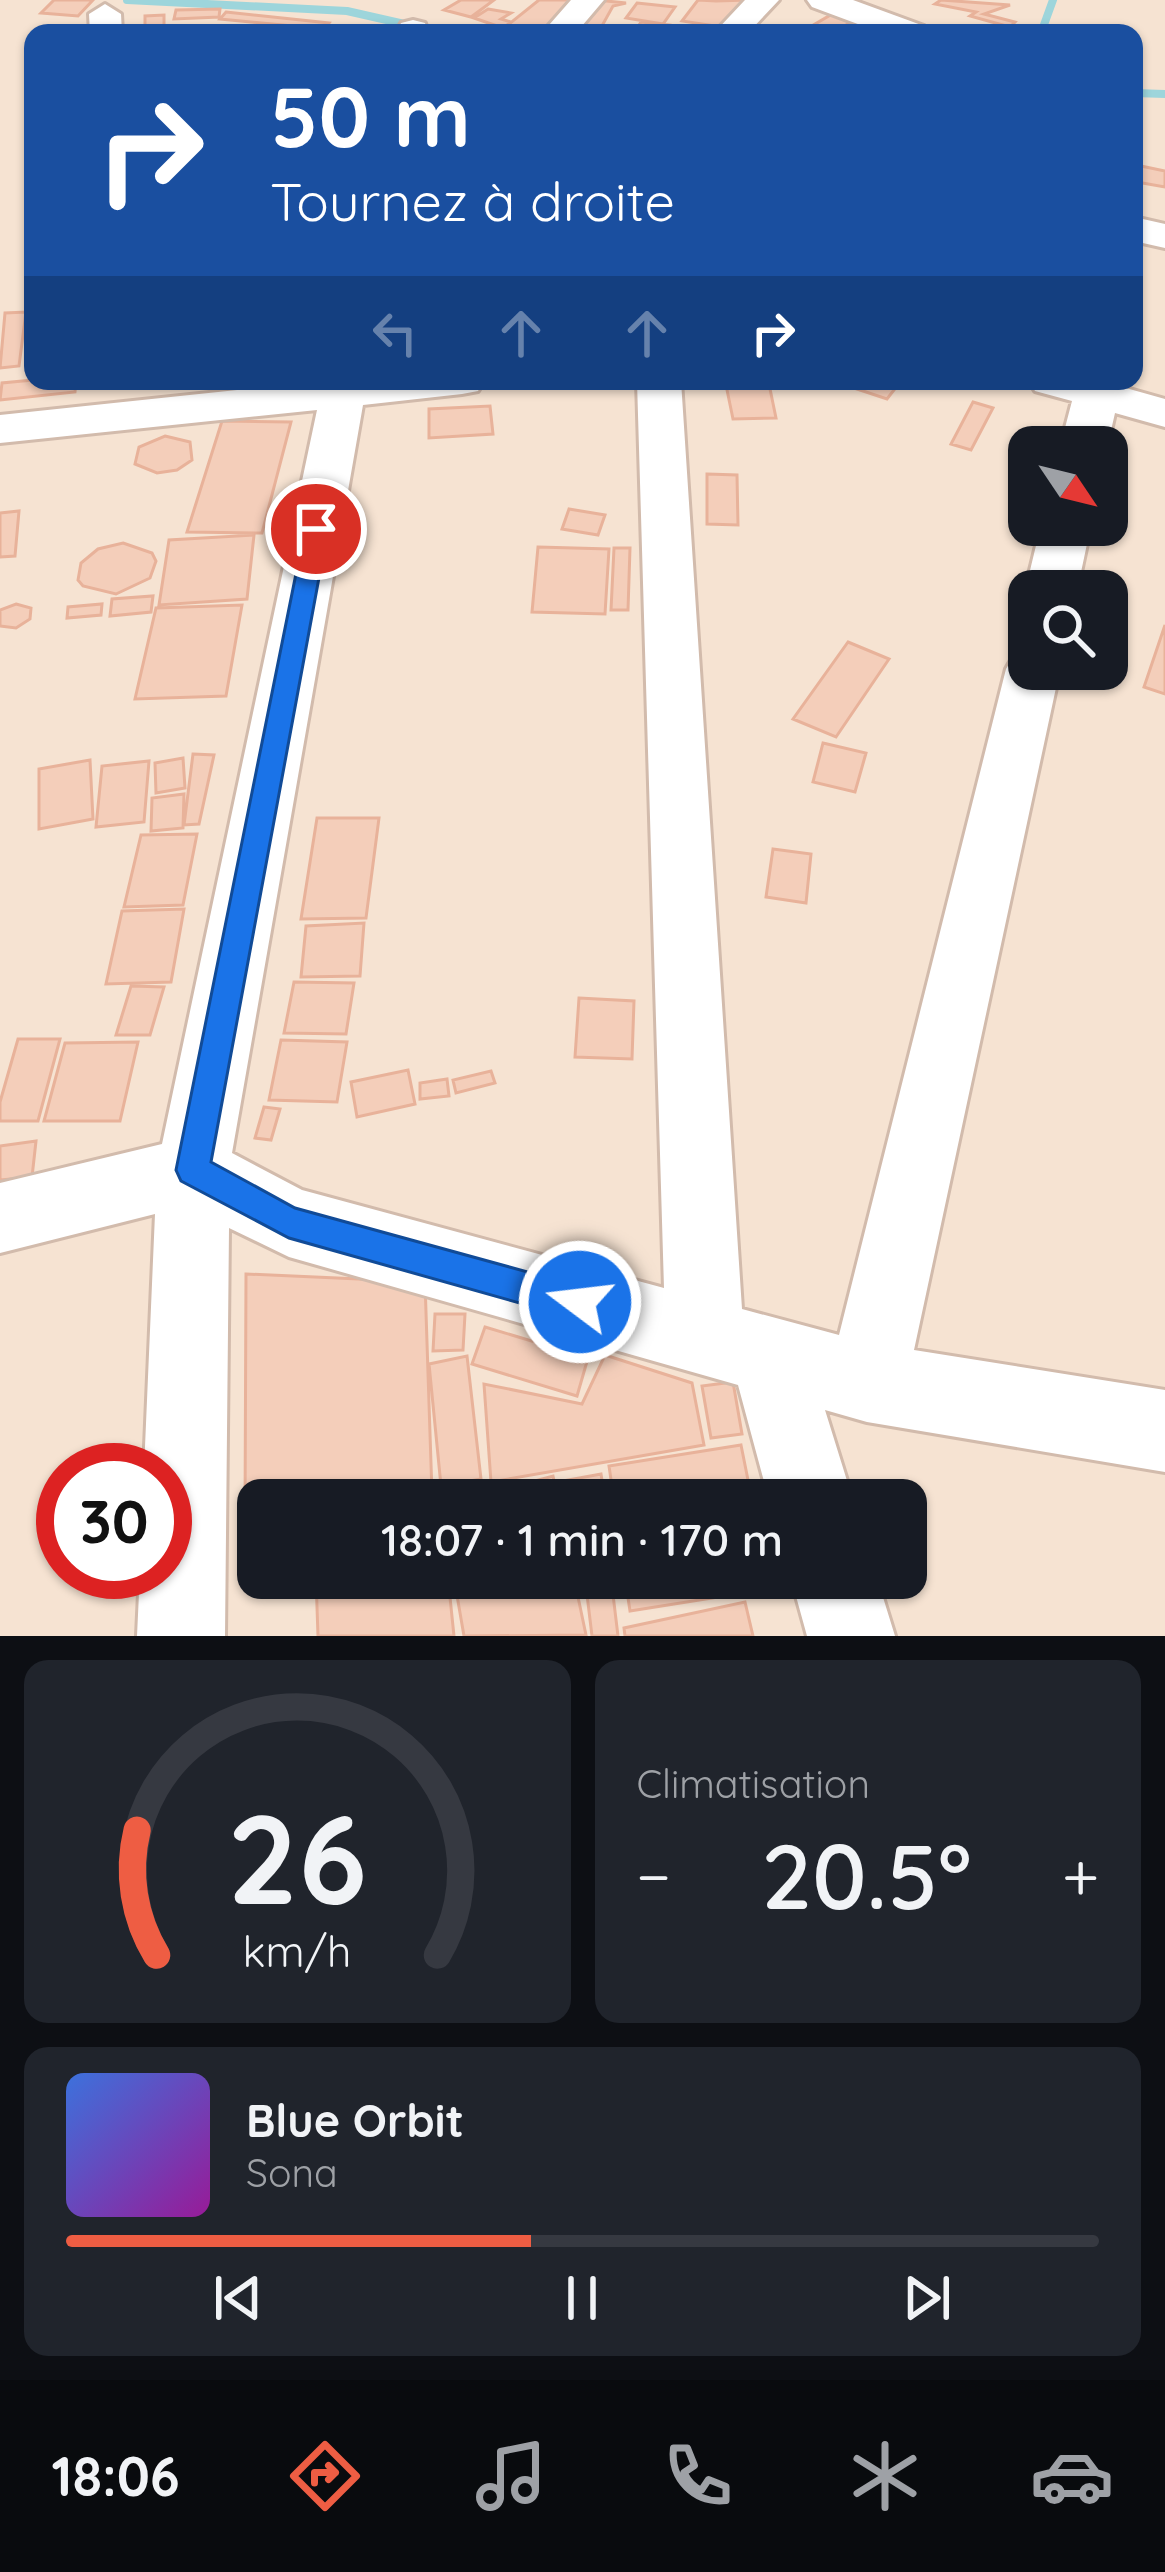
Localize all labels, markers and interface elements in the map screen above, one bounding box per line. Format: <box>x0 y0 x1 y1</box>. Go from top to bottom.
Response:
text: 50 m <box>270 63 471 168</box>
icon: right <box>72 72 228 228</box>
text: Tournez à droite <box>270 167 675 235</box>
icon: left <box>362 300 428 366</box>
icon: ahead <box>488 300 554 366</box>
icon: ahead <box>614 300 680 366</box>
icon: right <box>740 300 806 366</box>
north arrow <box>1008 426 1128 546</box>
map controls <box>1008 426 1128 690</box>
pin <box>265 478 367 580</box>
icon: arrive <box>283 496 349 562</box>
button: search <box>1008 570 1128 690</box>
position arrow <box>517 1239 643 1365</box>
speed limit sign: 30 <box>36 1443 192 1599</box>
text: 18:07 · 1 min · 170 m <box>381 1511 783 1567</box>
text: Climatisation <box>637 1759 870 1808</box>
text: 26 <box>227 1779 367 1935</box>
text: 20.5° <box>761 1819 971 1932</box>
text: − <box>637 1834 671 1917</box>
text: + <box>1062 1834 1099 1917</box>
text: km/h <box>243 1923 352 1977</box>
text: Blue Orbit <box>246 2092 464 2148</box>
text: Sona <box>246 2148 338 2197</box>
icon: previous <box>205 2265 271 2331</box>
icon: pause <box>549 2265 615 2331</box>
icon: next <box>894 2265 960 2331</box>
icon: directions <box>283 2434 367 2518</box>
icon: music <box>469 2434 553 2518</box>
icon: phone <box>656 2434 740 2518</box>
icon: climate <box>843 2434 927 2518</box>
icon: car <box>1030 2434 1114 2518</box>
text: 18:06 <box>51 2442 180 2510</box>

